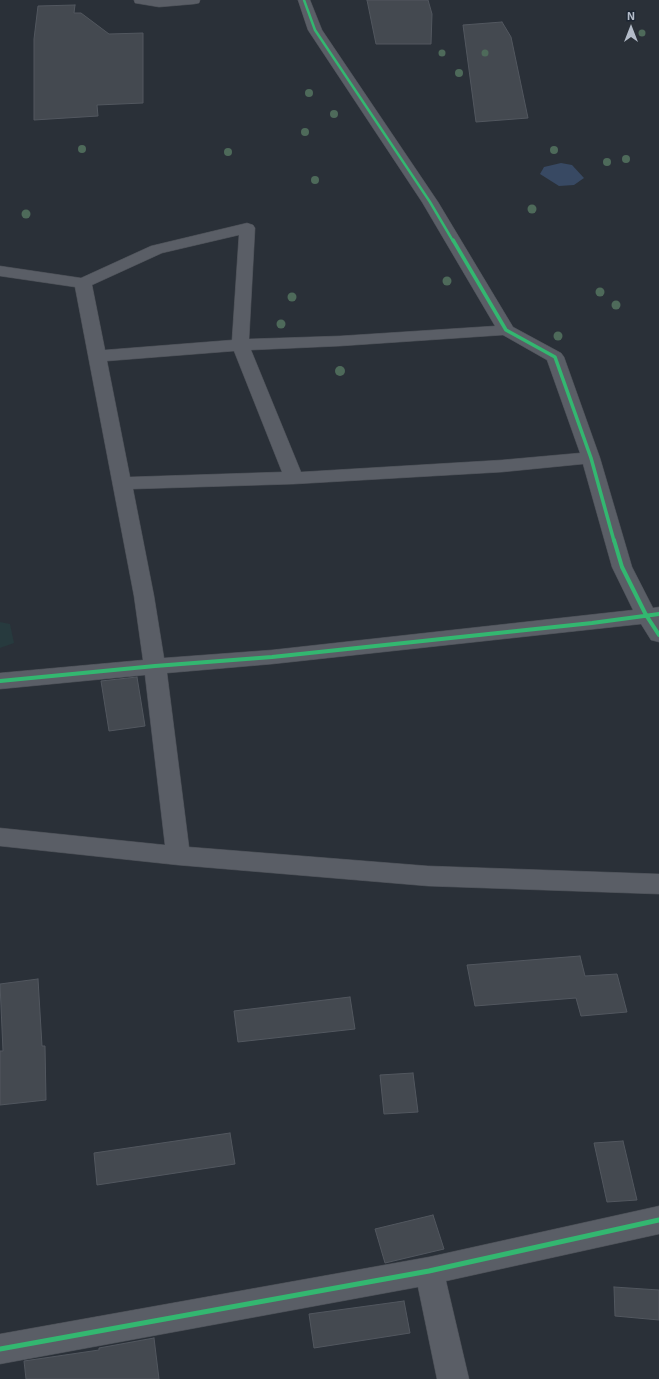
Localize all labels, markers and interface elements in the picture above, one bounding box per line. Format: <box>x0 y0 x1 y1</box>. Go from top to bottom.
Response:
north arrow <box>611 8 651 48</box>
text: N <box>627 9 635 22</box>

